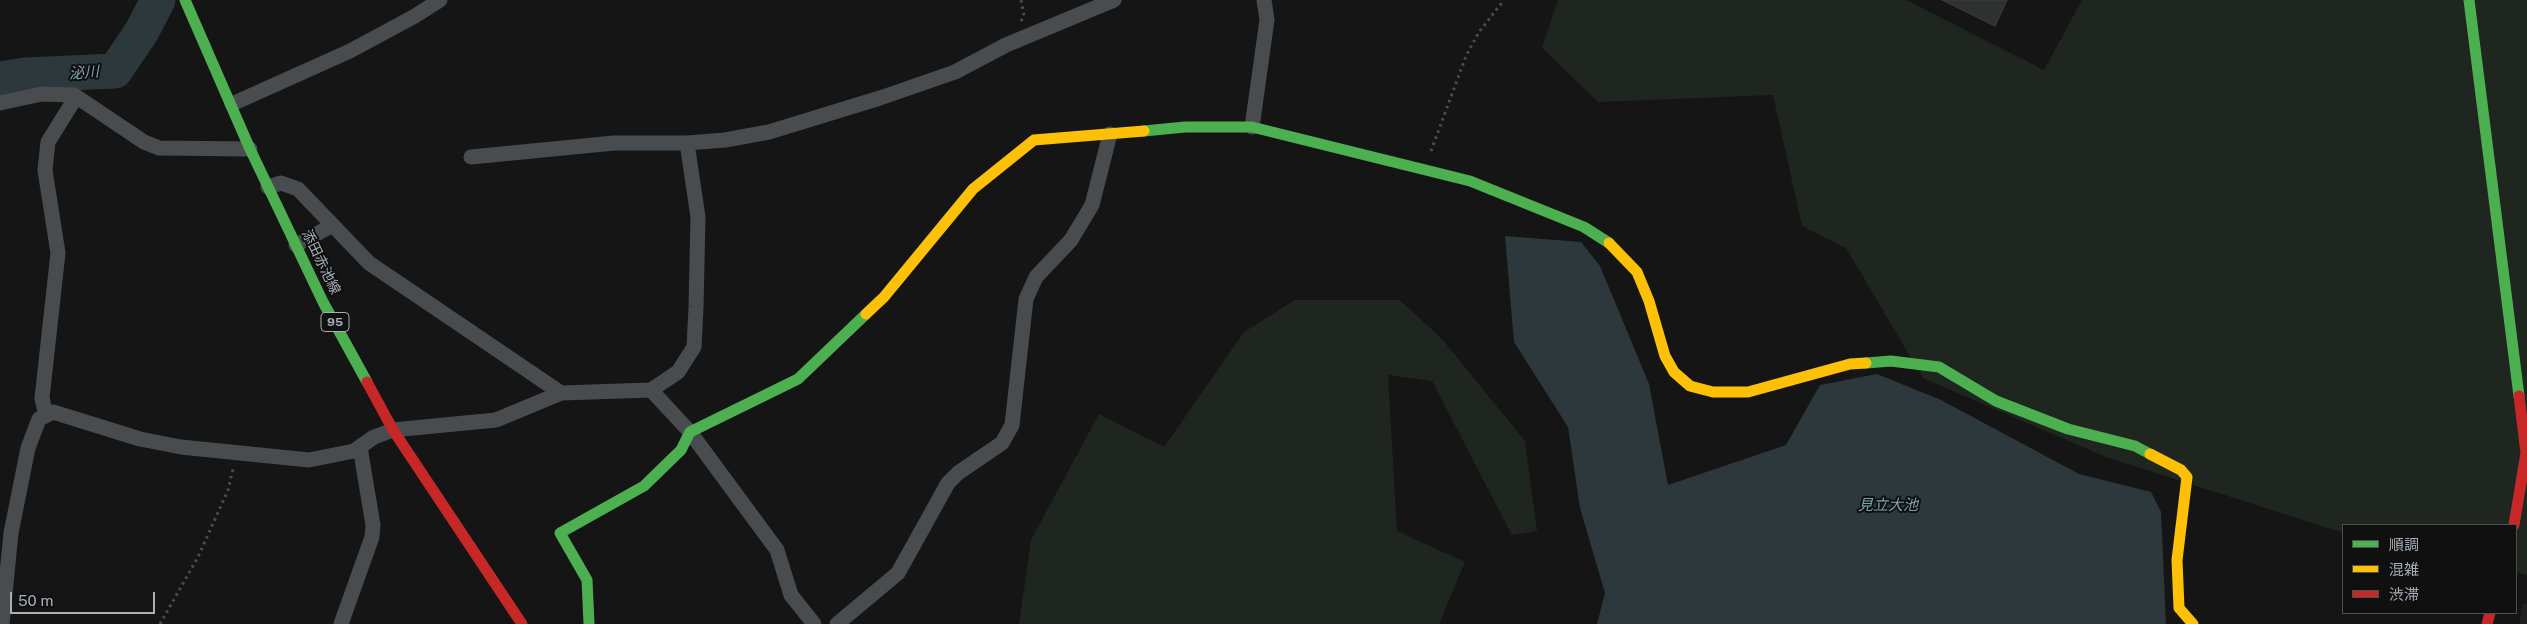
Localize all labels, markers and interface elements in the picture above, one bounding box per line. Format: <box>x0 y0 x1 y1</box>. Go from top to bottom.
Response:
water label: 泌川 <box>68 63 100 83</box>
street label: 添田赤池線 <box>298 227 344 297</box>
road number: 95 <box>321 313 349 332</box>
water label: 見立大池 <box>1858 496 1918 514</box>
legend <box>2342 524 2517 614</box>
text: 順調 <box>2389 536 2419 553</box>
text: 混雑 <box>2389 561 2419 578</box>
scale bar <box>12 582 158 614</box>
text: 渋滞 <box>2389 586 2419 603</box>
text: 50 m <box>18 592 53 609</box>

